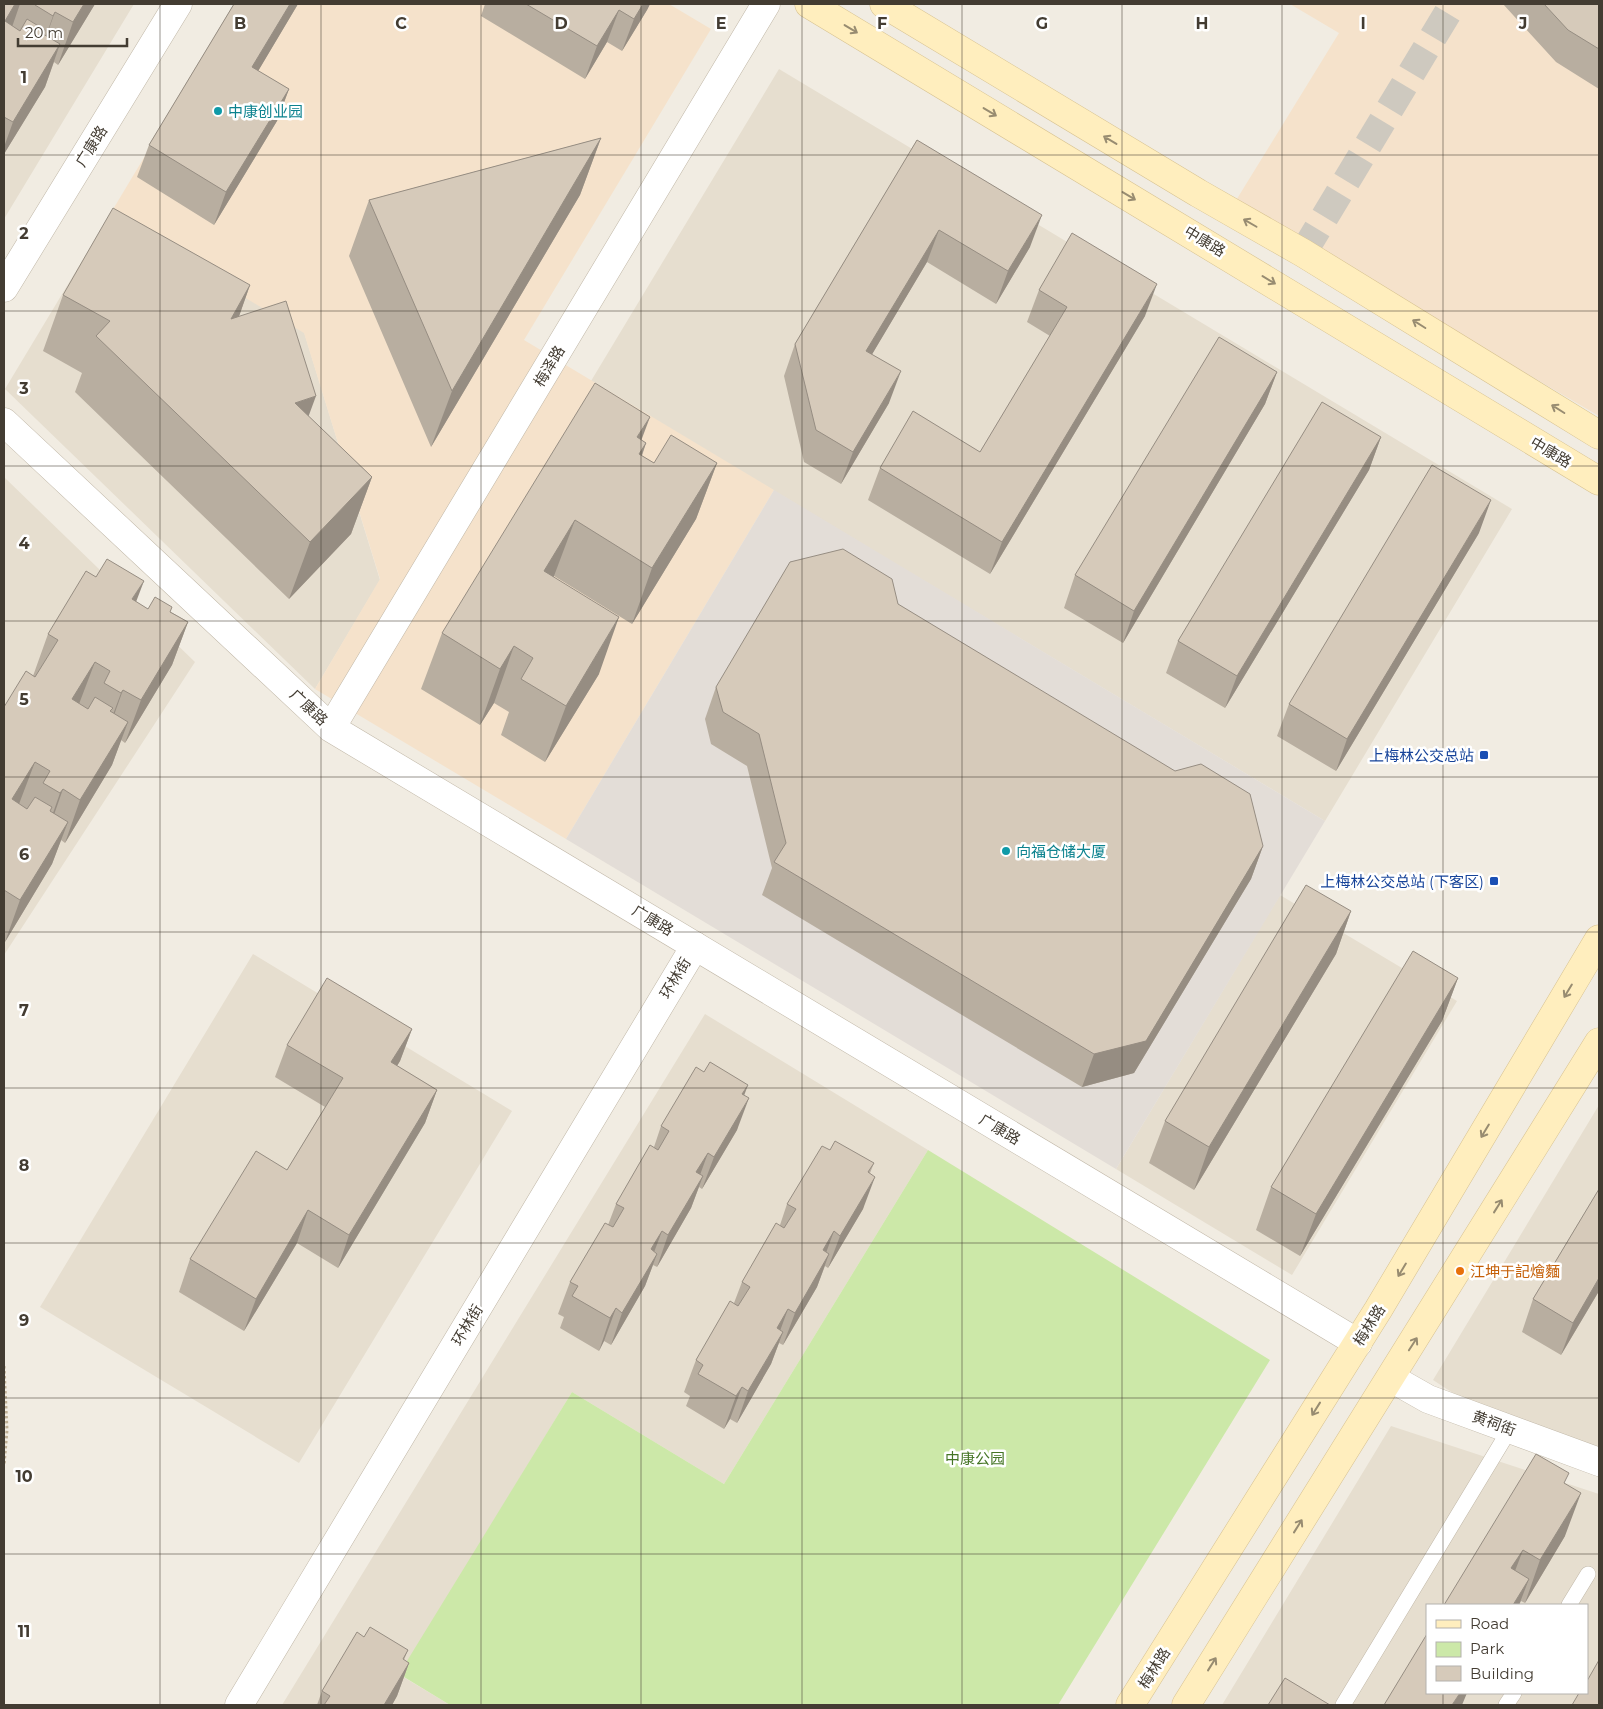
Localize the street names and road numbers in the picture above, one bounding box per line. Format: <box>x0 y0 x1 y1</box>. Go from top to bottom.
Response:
street label: 广康路 <box>71 122 111 170</box>
street label: 中康路 <box>1181 221 1229 261</box>
street label: 梅泽路 <box>529 342 569 390</box>
street label: 中康路 <box>1527 432 1575 472</box>
street label: 广康路 <box>286 685 332 729</box>
street label: 广康路 <box>629 900 677 940</box>
street label: 环林街 <box>655 954 695 1002</box>
street label: 广康路 <box>976 1109 1024 1149</box>
street label: 环林街 <box>447 1301 487 1349</box>
street label: 梅林路 <box>1349 1301 1389 1349</box>
street label: 黄祠街 <box>1470 1406 1518 1440</box>
street label: 梅林路 <box>1134 1644 1174 1692</box>

